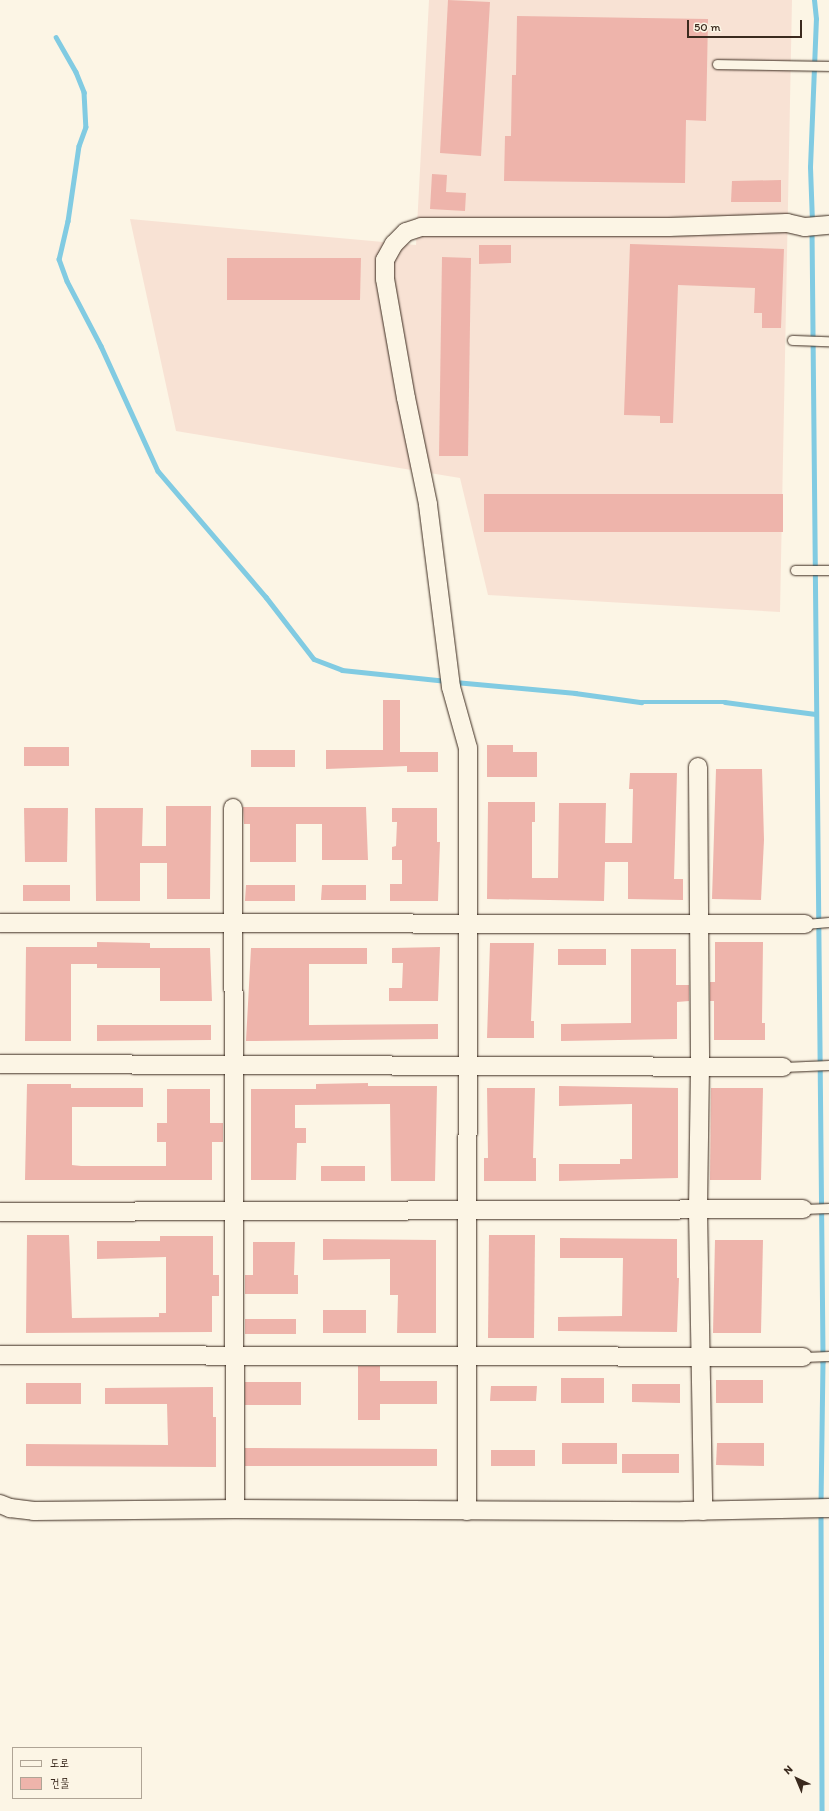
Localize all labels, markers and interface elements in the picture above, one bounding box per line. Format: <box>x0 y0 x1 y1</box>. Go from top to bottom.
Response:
scale bar <box>689 12 804 38</box>
text: 50 m <box>694 20 720 34</box>
legend <box>12 1747 142 1799</box>
text: 도로 <box>50 1756 69 1770</box>
north arrow <box>777 1759 817 1799</box>
text: N <box>781 1763 796 1777</box>
text: 건물 <box>50 1776 69 1790</box>

